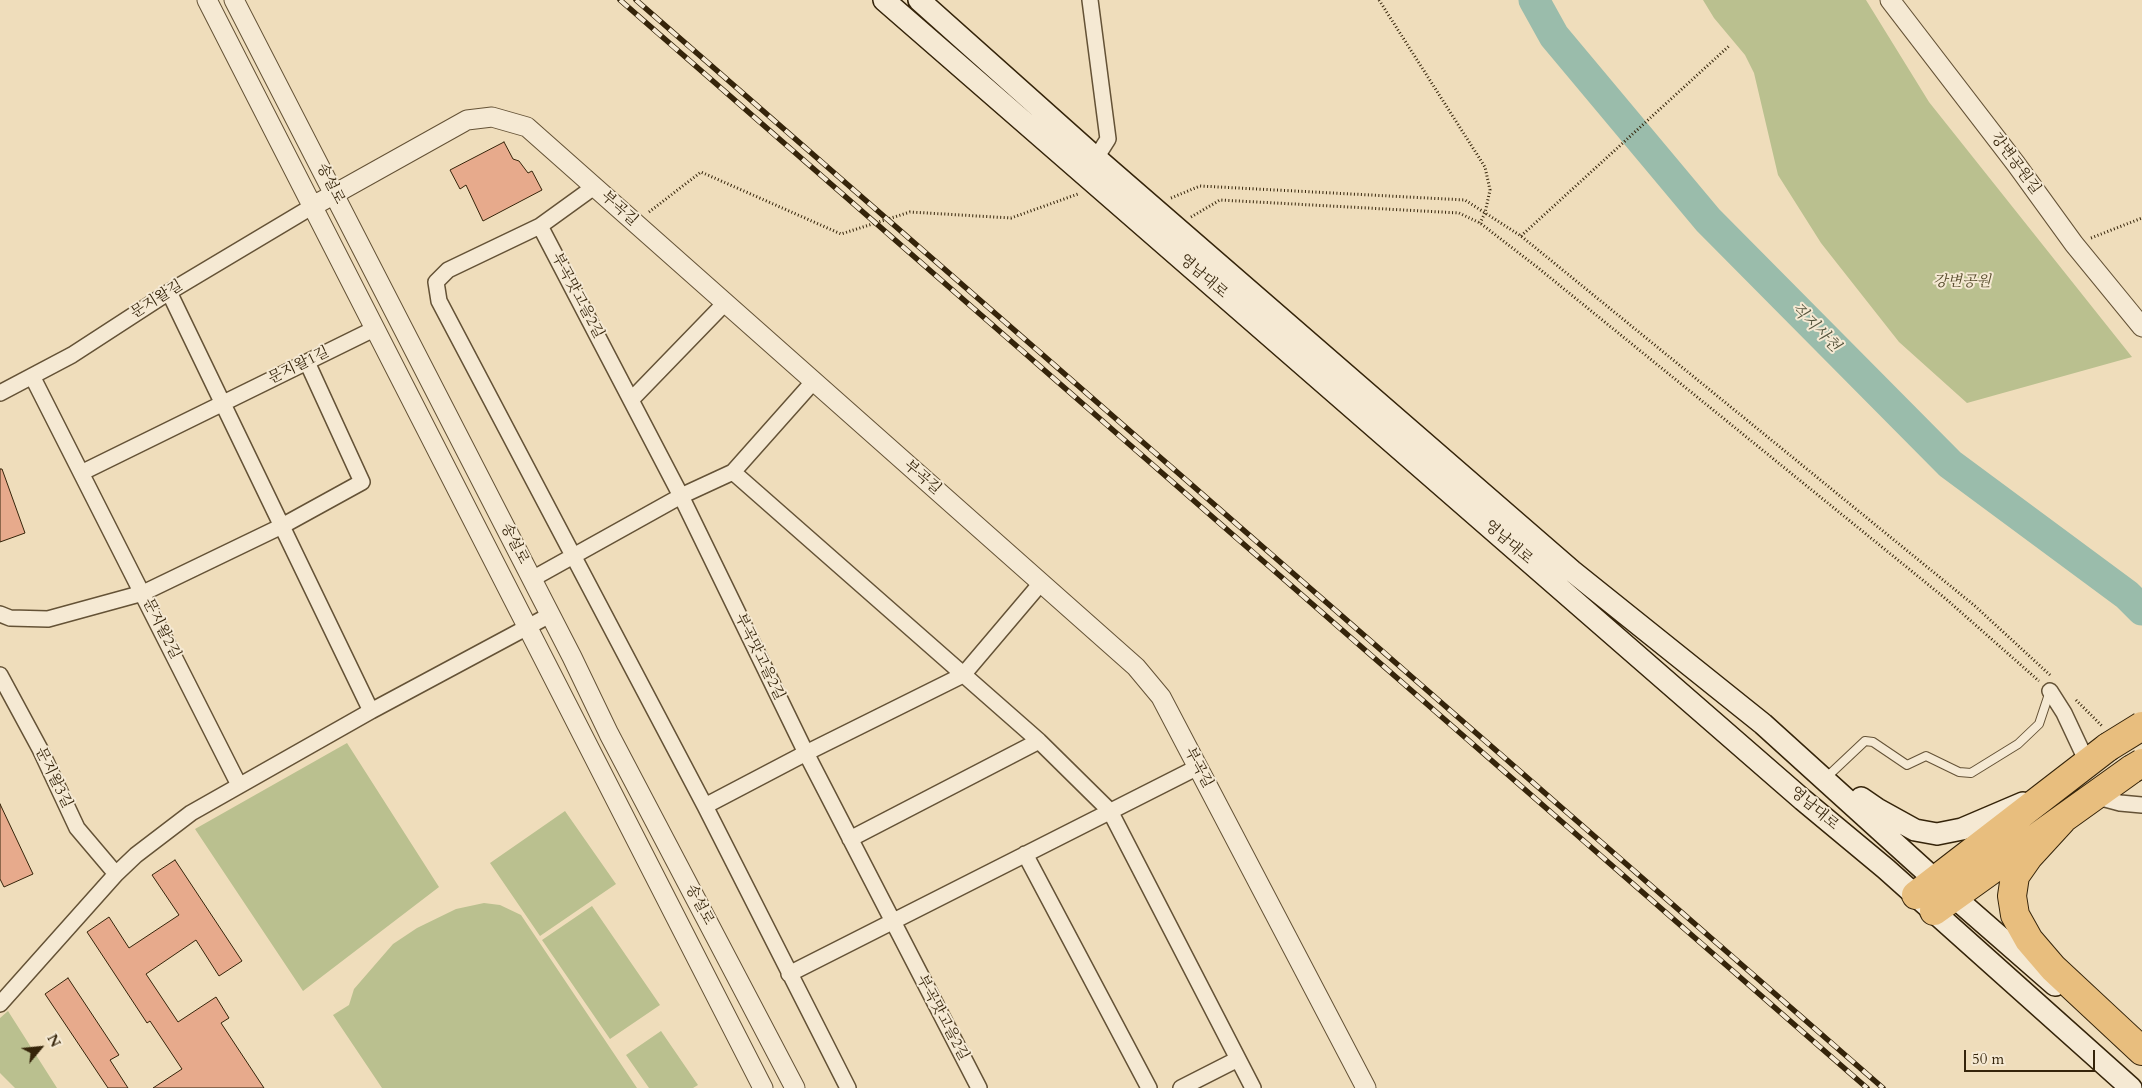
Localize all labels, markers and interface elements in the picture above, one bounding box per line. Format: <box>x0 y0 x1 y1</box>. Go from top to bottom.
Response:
street label: 강변공원길 <box>1986 130 2044 198</box>
street label: 송설로 <box>312 161 348 207</box>
street label: 부곡길 <box>597 188 641 230</box>
street label: 부곡맛고을2길 <box>547 250 607 342</box>
street label: 영남대로 <box>1175 251 1231 303</box>
park label: 강변공원 <box>1933 274 1991 292</box>
street label: 문지왈길 <box>128 277 186 323</box>
water label: 직지사천 <box>1786 299 1844 357</box>
street label: 문지왈1길 <box>266 344 332 388</box>
street label: 부곡길 <box>900 457 944 499</box>
street label: 영남대로 <box>1480 517 1536 569</box>
street label: 송설로 <box>496 521 532 567</box>
street label: 문지왈2길 <box>138 596 184 662</box>
street label: 부곡맛고을2길 <box>730 611 788 703</box>
street label: 문지왈3길 <box>31 745 75 811</box>
street label: 부곡길 <box>1180 745 1216 791</box>
street label: 영남대로 <box>1786 783 1842 835</box>
street label: 송설로 <box>681 882 717 928</box>
street label: 부곡맛고을2길 <box>912 972 972 1064</box>
north arrow <box>15 1023 65 1073</box>
text: N <box>42 1031 65 1051</box>
scale bar <box>1967 1040 2098 1072</box>
text: 50 m <box>1972 1049 2004 1069</box>

